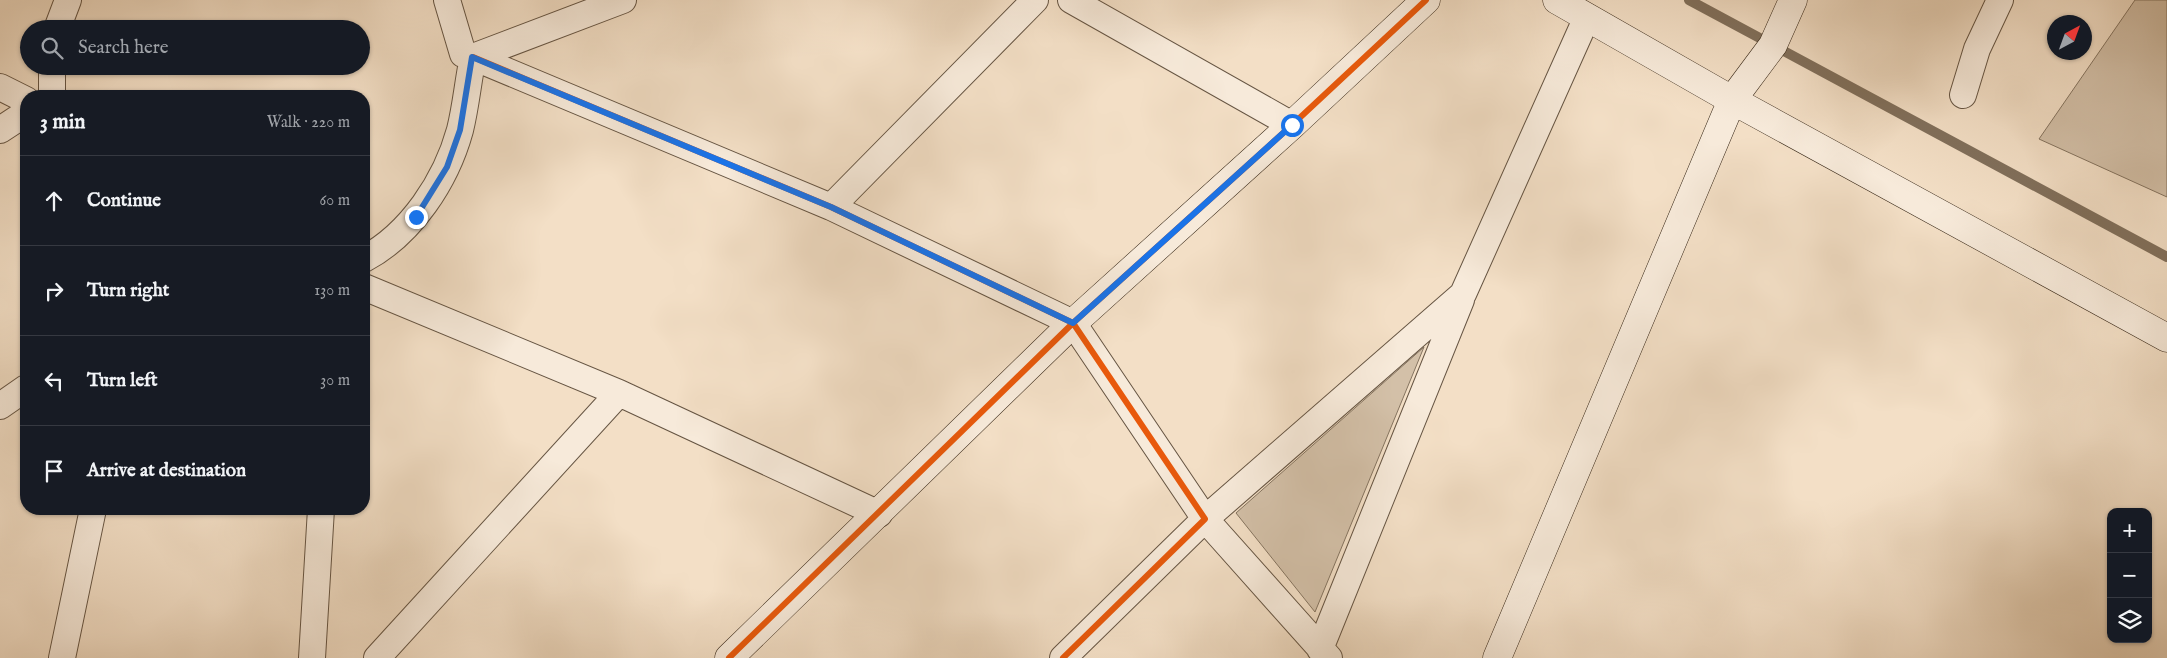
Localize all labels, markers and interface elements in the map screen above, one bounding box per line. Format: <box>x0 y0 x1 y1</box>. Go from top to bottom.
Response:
north arrow <box>2047 15 2092 60</box>
search box <box>20 20 370 75</box>
icon: search <box>38 34 66 62</box>
text: Search here <box>78 36 169 60</box>
text: 3 min <box>40 109 85 136</box>
text: Walk · 220 m <box>267 113 350 133</box>
route start <box>1281 114 1304 137</box>
icon: ahead <box>40 187 68 215</box>
text: Continue <box>87 189 161 213</box>
text: 60 m <box>320 191 350 211</box>
route end <box>405 206 428 229</box>
icon: right <box>40 277 68 305</box>
text: Turn right <box>87 279 169 303</box>
text: 130 m <box>314 281 350 301</box>
icon: left <box>40 367 68 395</box>
text: Turn left <box>87 369 158 393</box>
text: 30 m <box>320 371 350 391</box>
icon: arrive <box>40 457 68 485</box>
text: Arrive at destination <box>87 459 246 483</box>
map controls <box>2107 508 2152 643</box>
button: + <box>2107 508 2152 553</box>
button: − <box>2107 553 2152 598</box>
button: layers <box>2107 598 2152 643</box>

